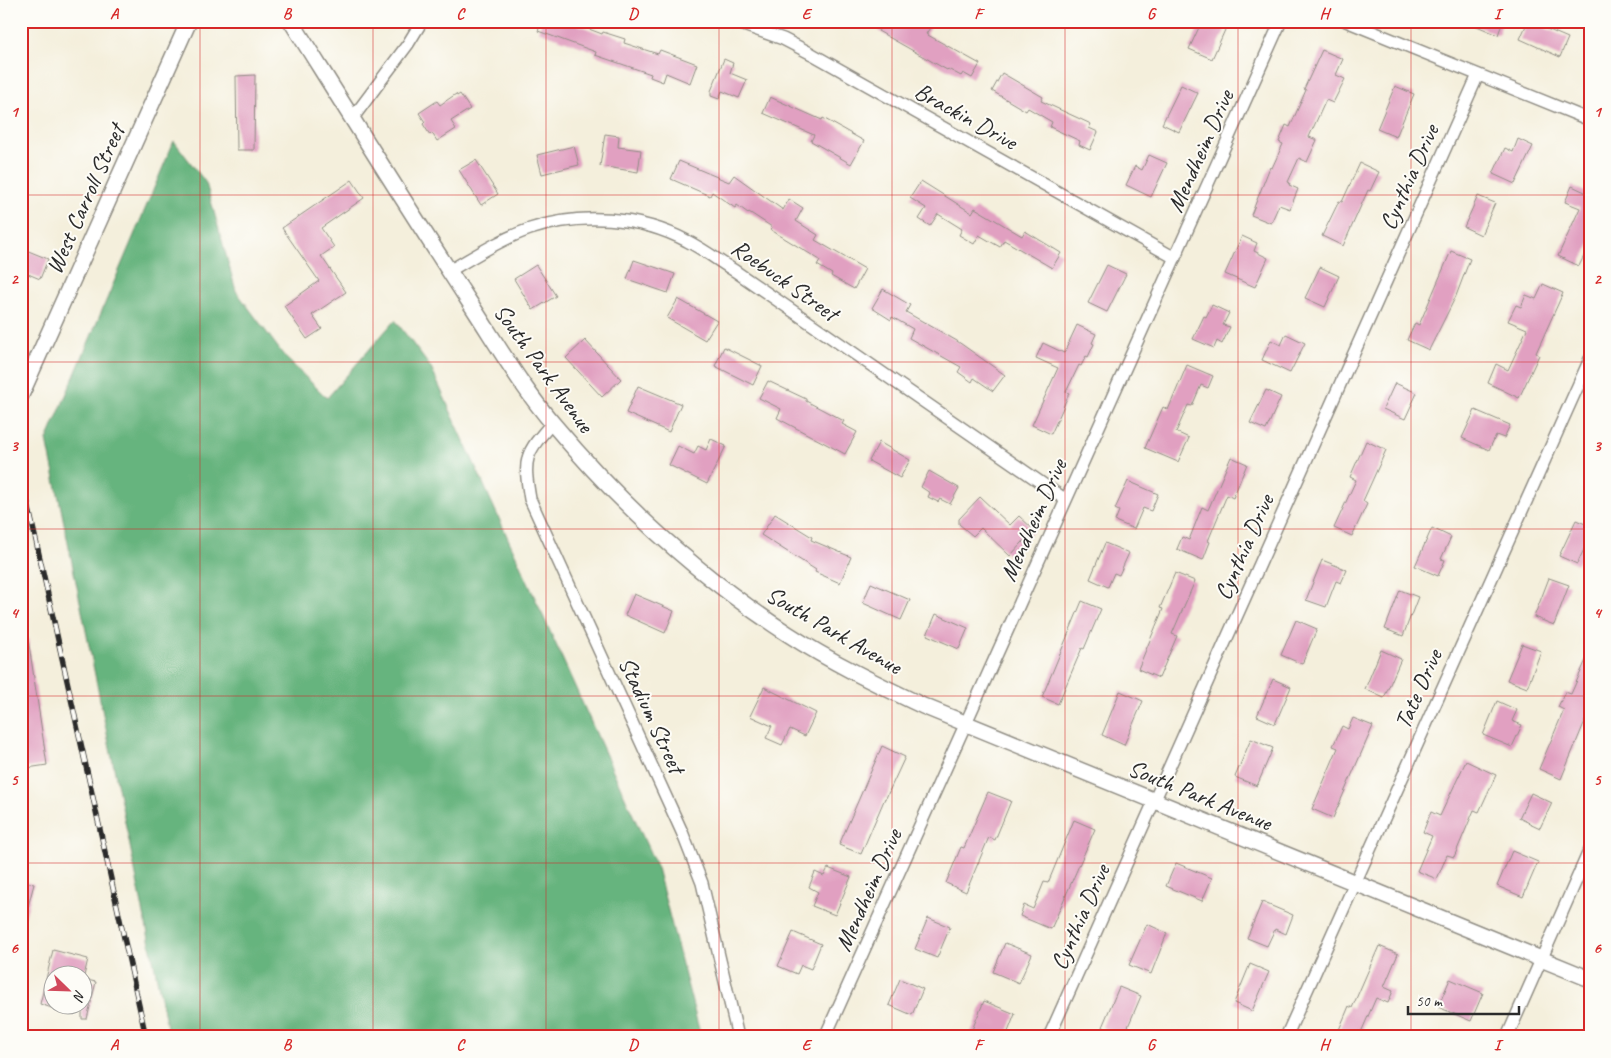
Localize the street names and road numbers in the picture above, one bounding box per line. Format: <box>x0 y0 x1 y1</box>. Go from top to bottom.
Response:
street label: Brackin Drive <box>910 76 1024 157</box>
street label: Mendheim Drive <box>1160 83 1241 217</box>
street label: West Carroll Street <box>39 117 133 278</box>
street label: Cynthia Drive <box>1373 118 1446 234</box>
street label: Roebuck Street <box>726 232 847 329</box>
street label: South Park Avenue <box>487 298 602 440</box>
street label: Mendheim Drive <box>993 452 1074 586</box>
street label: Cynthia Drive <box>1208 488 1281 604</box>
street label: South Park Avenue <box>761 579 909 682</box>
street label: Tate Drive <box>1387 643 1450 733</box>
street label: Stadium Street <box>612 652 693 781</box>
street label: South Park Avenue <box>1124 753 1278 838</box>
street label: Mendheim Drive <box>828 822 909 956</box>
street label: Cynthia Drive <box>1044 858 1117 974</box>

